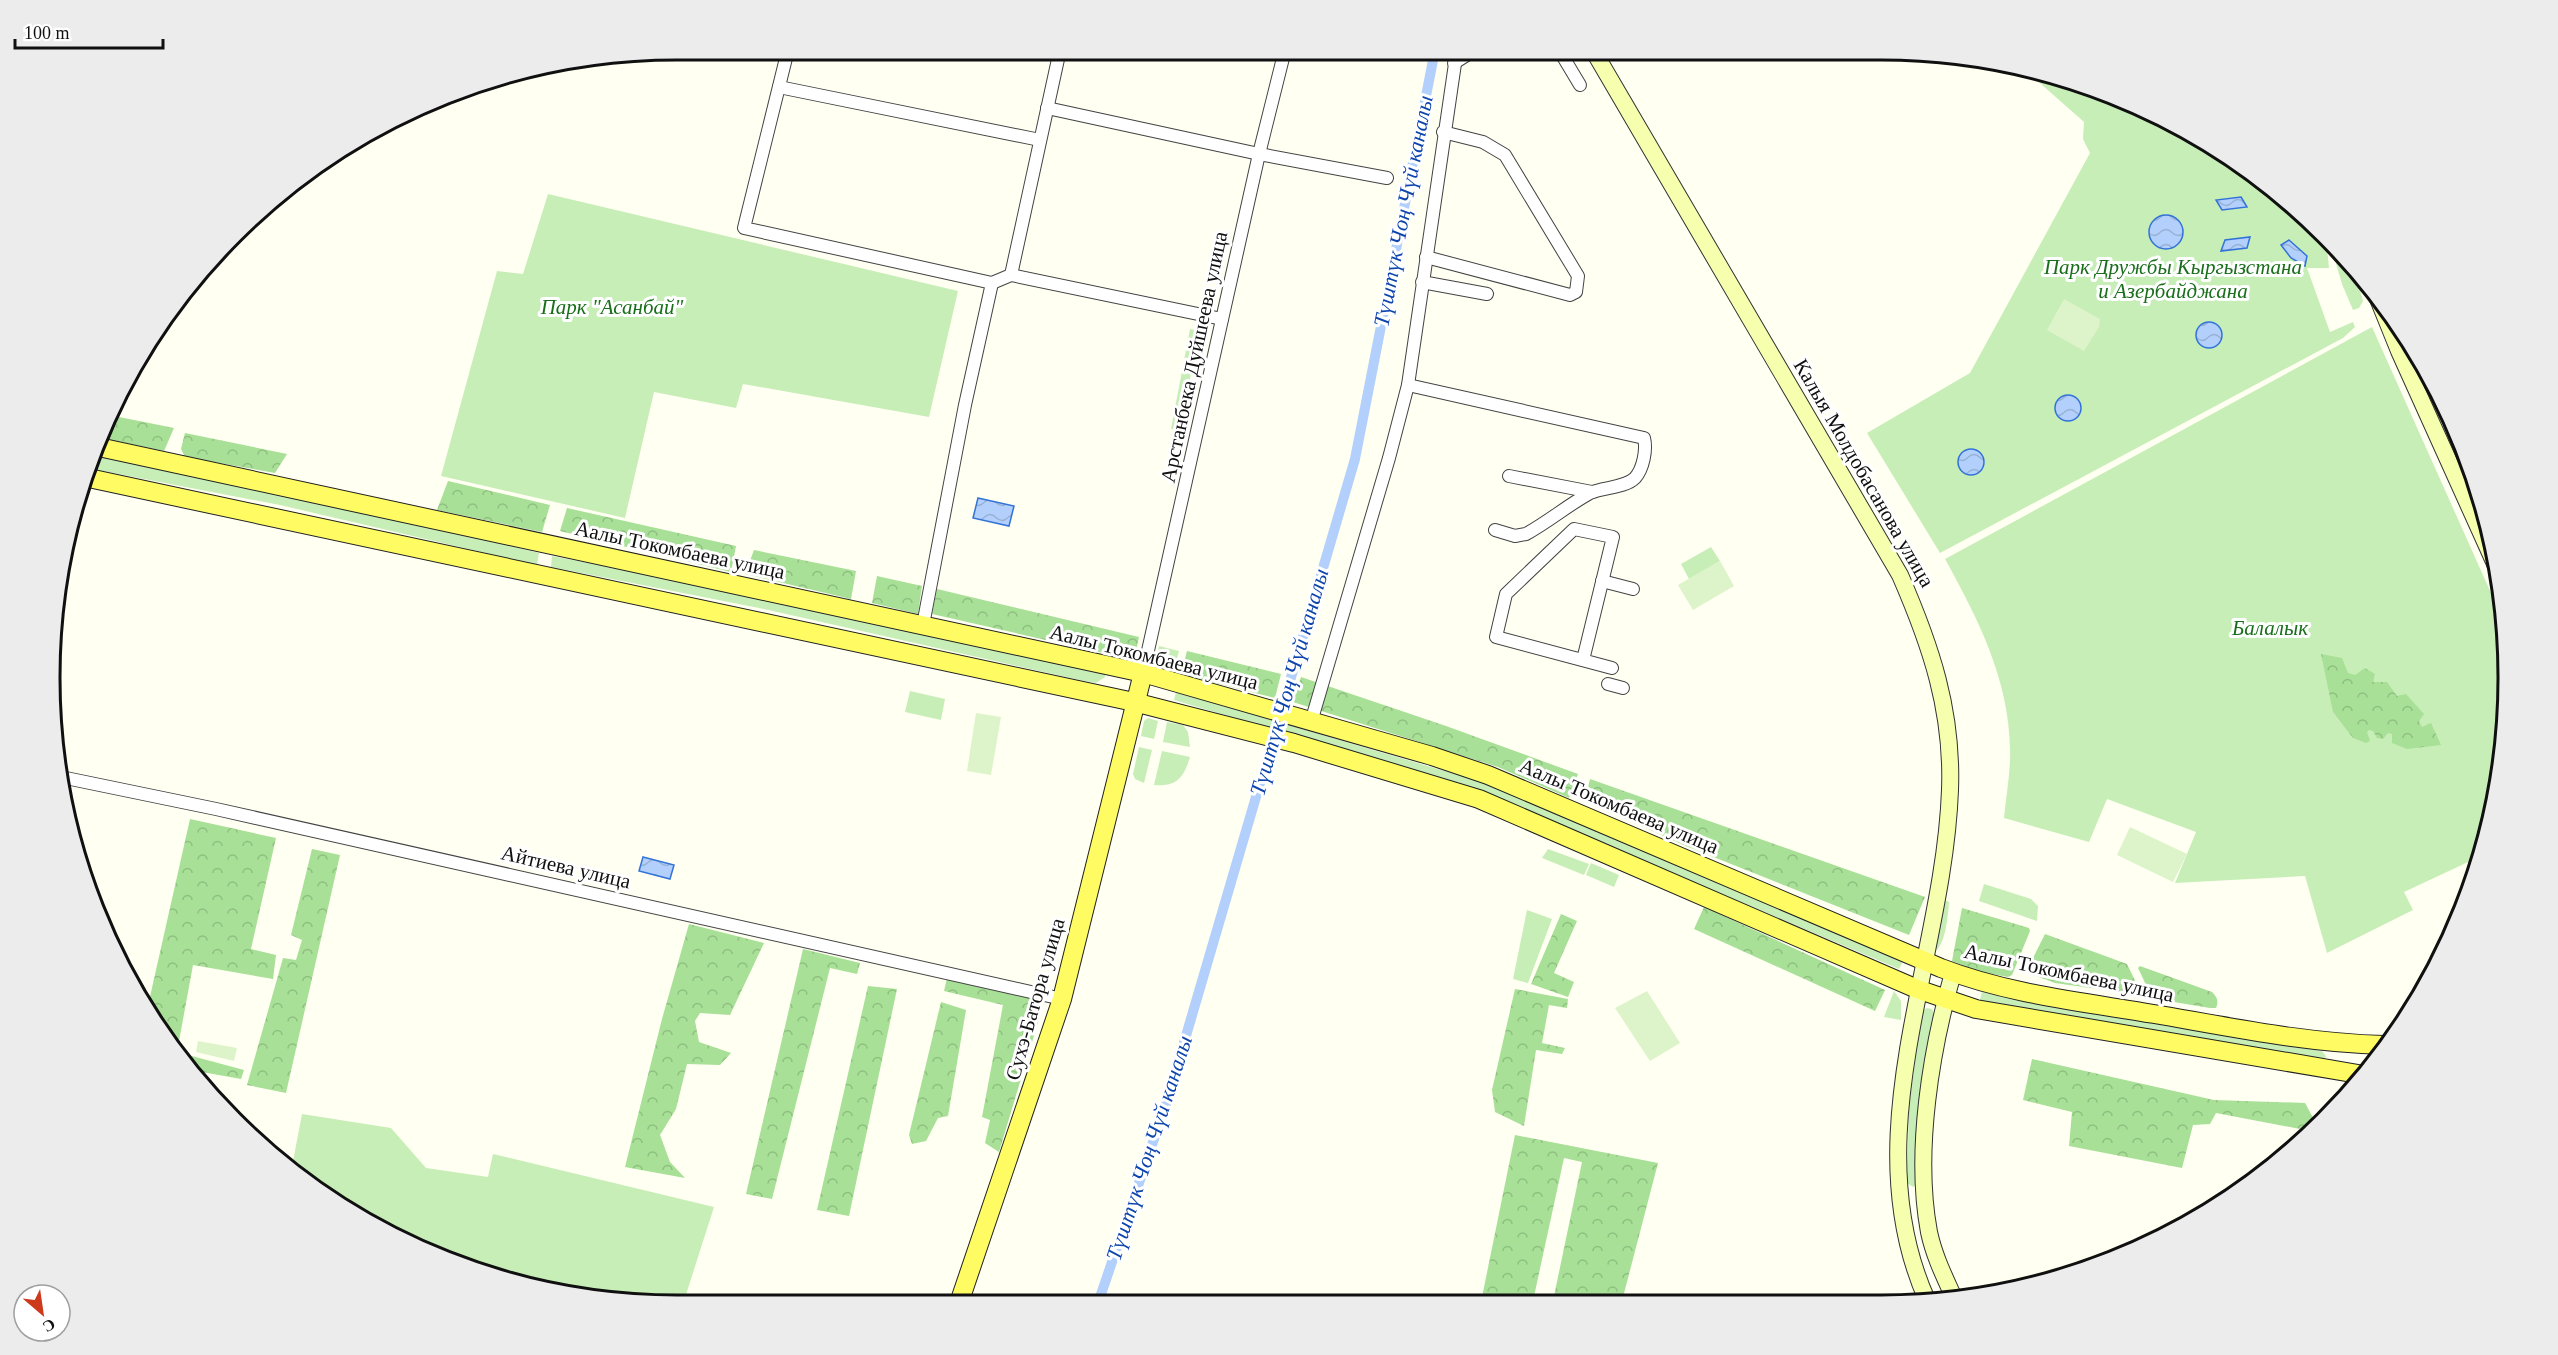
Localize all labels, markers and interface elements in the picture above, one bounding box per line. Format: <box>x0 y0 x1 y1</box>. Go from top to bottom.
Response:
scale bar <box>15 12 164 50</box>
text: 100 m <box>24 23 70 43</box>
water label: Түштүк Чоң Чүй каналы <box>1368 93 1438 329</box>
street label: Арстанбека Дуйшеева улица <box>1156 229 1233 485</box>
park label: Парк Дружбы Кыргызстана и Азербайджана <box>2043 255 2302 303</box>
park label: Парк "Асанбай" <box>540 295 683 319</box>
street label: Калыя Молдобасанова улица <box>1789 355 1940 592</box>
street label: Аалы Токомбаева улица <box>573 516 788 584</box>
water label: Түштүк Чоң Чүй каналы <box>1245 566 1333 798</box>
park label: Балалык <box>2231 616 2308 640</box>
street label: Аалы Токомбаева улица <box>1047 619 1261 695</box>
street label: Аалы Токомбаева улица <box>1516 753 1723 859</box>
street label: Айтиева улица <box>499 840 634 894</box>
street label: Сухэ-Батора улица <box>1000 915 1070 1083</box>
street label: Аалы Токомбаева улица <box>1962 939 2177 1007</box>
water label: Түштүк Чоң Чүй каналы <box>1101 1032 1197 1264</box>
north arrow <box>12 1283 72 1343</box>
text: С <box>40 1315 58 1336</box>

